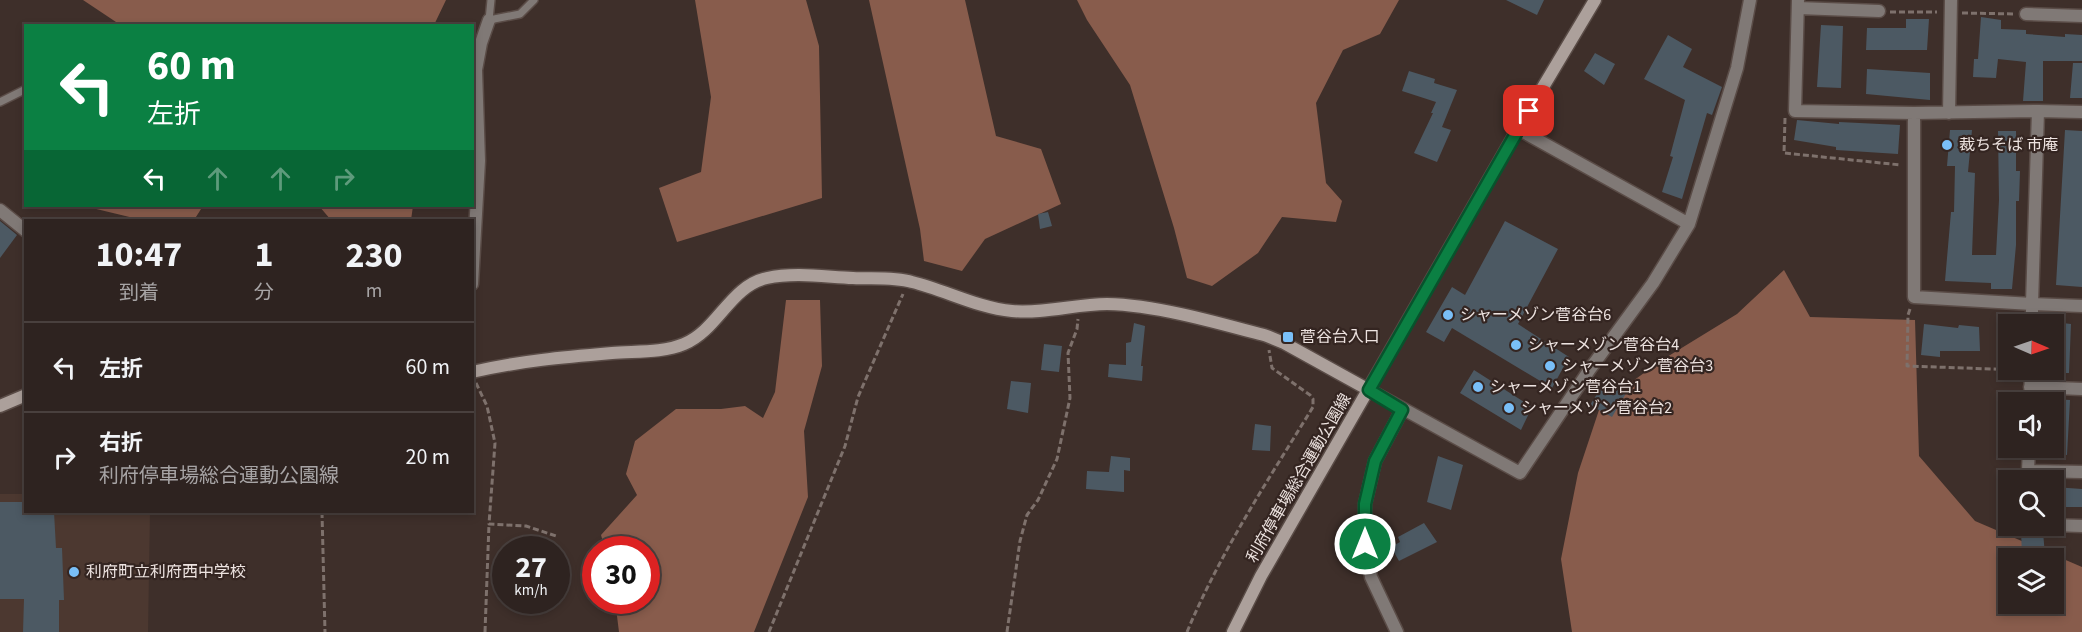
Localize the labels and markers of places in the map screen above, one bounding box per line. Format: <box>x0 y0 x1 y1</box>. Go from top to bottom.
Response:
pin <box>1503 85 1554 136</box>
place label: 裁ちそば 市庵 <box>1959 134 2058 156</box>
marker: 裁ちそば 市庵 <box>1940 138 1954 152</box>
place label: シャーメゾン菅谷台6 <box>1460 304 1611 326</box>
marker: シャーメゾン菅谷台6 <box>1441 308 1455 322</box>
place label: 菅谷台入口 <box>1300 326 1380 348</box>
marker: 菅谷台入口 <box>1281 330 1295 344</box>
place label: シャーメゾン菅谷台4 <box>1528 334 1679 356</box>
marker: シャーメゾン菅谷台4 <box>1509 338 1523 352</box>
place label: シャーメゾン菅谷台3 <box>1562 355 1713 377</box>
marker: シャーメゾン菅谷台3 <box>1543 359 1557 373</box>
place label: シャーメゾン菅谷台1 <box>1490 376 1641 398</box>
marker: シャーメゾン菅谷台1 <box>1471 380 1485 394</box>
place label: シャーメゾン菅谷台2 <box>1521 397 1672 419</box>
marker: シャーメゾン菅谷台2 <box>1502 401 1516 415</box>
place label: 利府町立利府西中学校 <box>86 561 246 583</box>
marker: 利府町立利府西中学校 <box>67 565 81 579</box>

